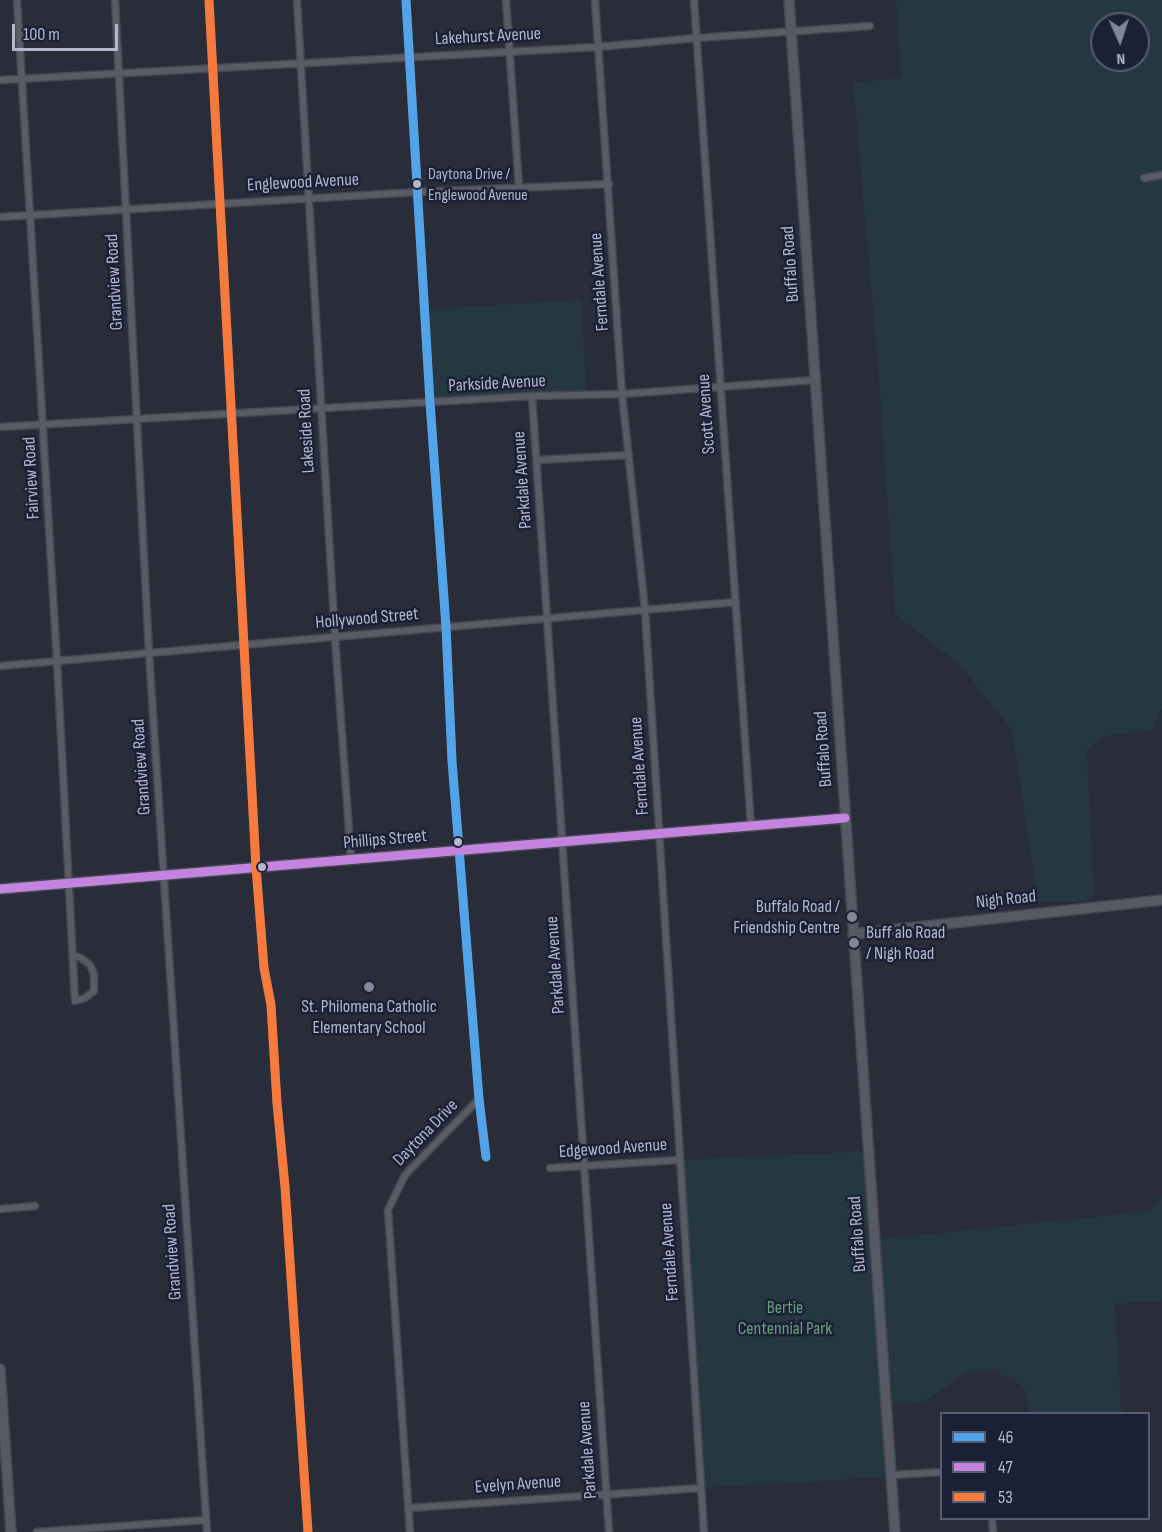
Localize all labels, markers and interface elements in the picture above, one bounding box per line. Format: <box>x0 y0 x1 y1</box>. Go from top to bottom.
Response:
scale bar <box>15 12 122 50</box>
north arrow <box>1090 12 1150 72</box>
street label: Lakehurst Avenue <box>434 23 542 51</box>
text: 100 m <box>23 24 60 45</box>
text: N <box>1116 49 1126 68</box>
place label: Daytona Drive / Englewood Avenue <box>428 165 528 203</box>
street label: Englewood Avenue <box>246 169 360 197</box>
marker: Daytona Drive / Englewood Avenue <box>411 178 423 190</box>
street label: Buffalo Road <box>778 225 804 303</box>
street label: Ferndale Avenue <box>586 232 614 332</box>
street label: Grandview Road <box>102 233 128 331</box>
street label: Parkside Avenue <box>448 371 546 397</box>
street label: Scott Avenue <box>693 373 721 455</box>
street label: Lakeside Road <box>294 388 320 474</box>
street label: Parkdale Avenue <box>509 430 537 530</box>
street label: Fairview Road <box>19 436 45 520</box>
street label: Hollywood Street <box>314 604 420 634</box>
street label: Buffalo Road <box>811 710 837 788</box>
street label: Ferndale Avenue <box>626 716 654 816</box>
street label: Grandview Road <box>128 718 156 816</box>
street label: Phillips Street <box>342 826 428 854</box>
unlabelled marker <box>452 836 464 848</box>
unlabelled marker <box>256 861 268 873</box>
street label: Nigh Road <box>975 886 1037 914</box>
place label: Buffalo Road / Friendship Centre <box>733 896 840 938</box>
marker: Buffalo Road / Friendship Centre <box>845 910 859 924</box>
street label: Parkdale Avenue <box>542 915 570 1015</box>
place label: Buff alo Road / Nigh Road <box>866 922 945 964</box>
marker: Buff alo Road / Nigh Road <box>847 936 861 950</box>
marker: St. Philomena Catholic Elementary School <box>362 980 376 994</box>
place label: St. Philomena Catholic Elementary School <box>301 996 437 1038</box>
street label: Daytona Drive <box>389 1095 463 1171</box>
street label: Edgewood Avenue <box>558 1134 668 1164</box>
street label: Buffalo Road <box>845 1195 871 1273</box>
street label: Ferndale Avenue <box>656 1202 684 1302</box>
street label: Grandview Road <box>159 1203 187 1301</box>
park label: Bertie Centennial Park <box>738 1297 832 1340</box>
street label: Parkdale Avenue <box>574 1400 602 1500</box>
legend <box>940 1412 1150 1520</box>
text: 46 <box>998 1427 1013 1448</box>
text: 47 <box>998 1457 1013 1478</box>
street label: Evelyn Avenue <box>474 1471 562 1499</box>
text: 53 <box>998 1487 1013 1508</box>

